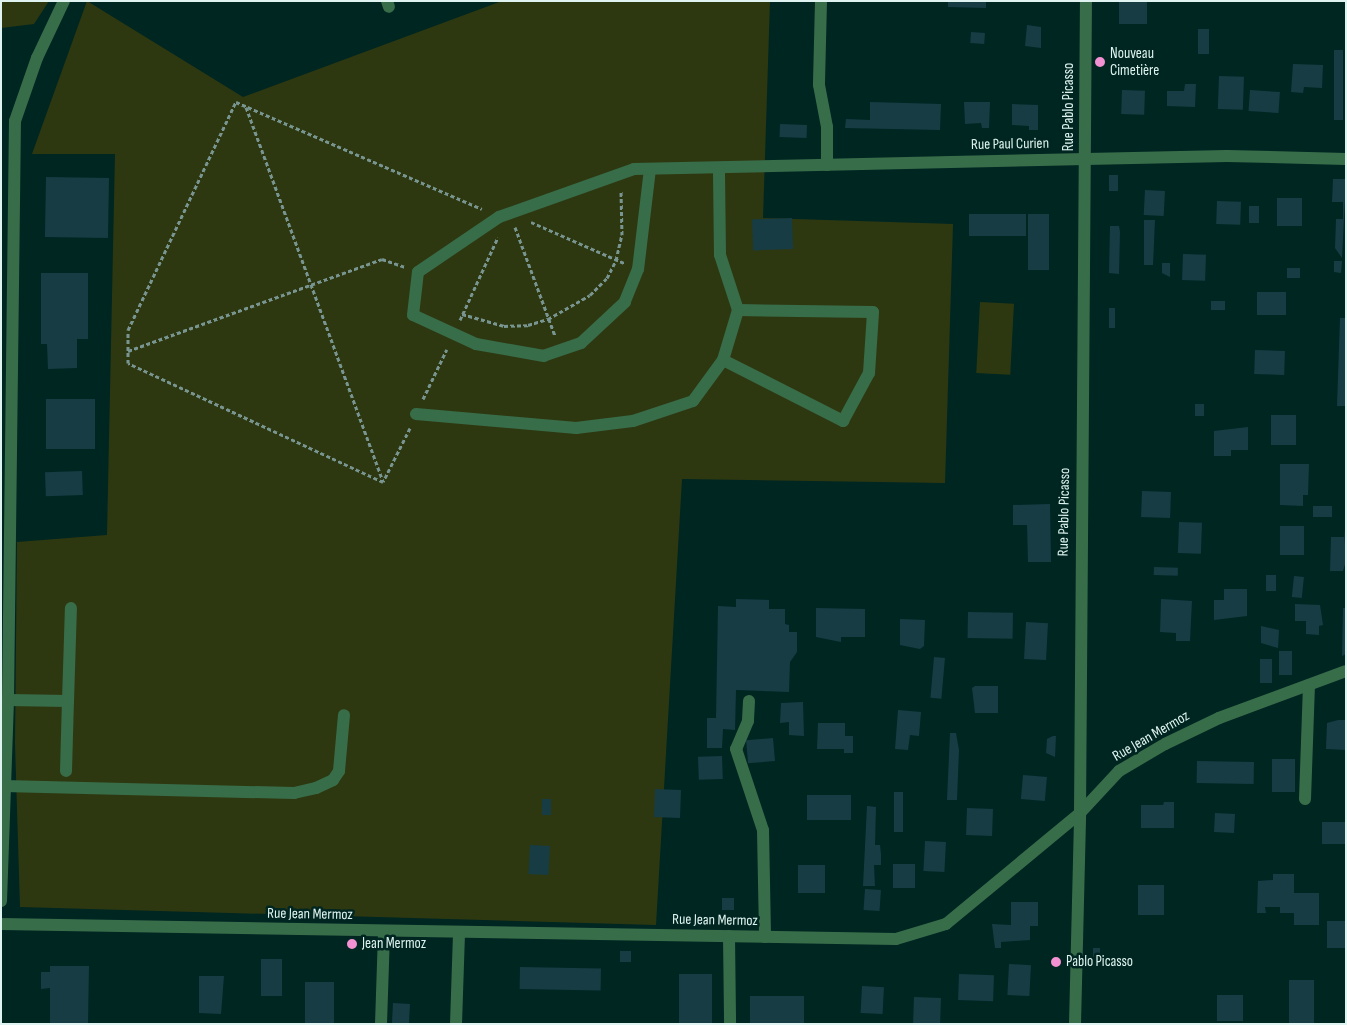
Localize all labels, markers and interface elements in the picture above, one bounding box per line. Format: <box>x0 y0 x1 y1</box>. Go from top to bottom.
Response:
place label: Nouveau Cimetière <box>1110 44 1159 79</box>
marker: Nouveau Cimetière <box>1094 56 1106 68</box>
street label: Rue Pablo Picasso <box>1060 63 1078 151</box>
street label: Rue Paul Curien <box>971 134 1049 154</box>
street label: Rue Pablo Picasso <box>1054 468 1074 556</box>
street label: Rue Jean Mermoz <box>1109 707 1193 765</box>
street label: Rue Jean Mermoz <box>267 904 353 924</box>
street label: Rue Jean Mermoz <box>672 910 758 930</box>
place label: Jean Mermoz <box>362 935 426 953</box>
marker: Jean Mermoz <box>346 938 358 950</box>
place label: Pablo Picasso <box>1066 953 1133 971</box>
marker: Pablo Picasso <box>1050 956 1062 968</box>

